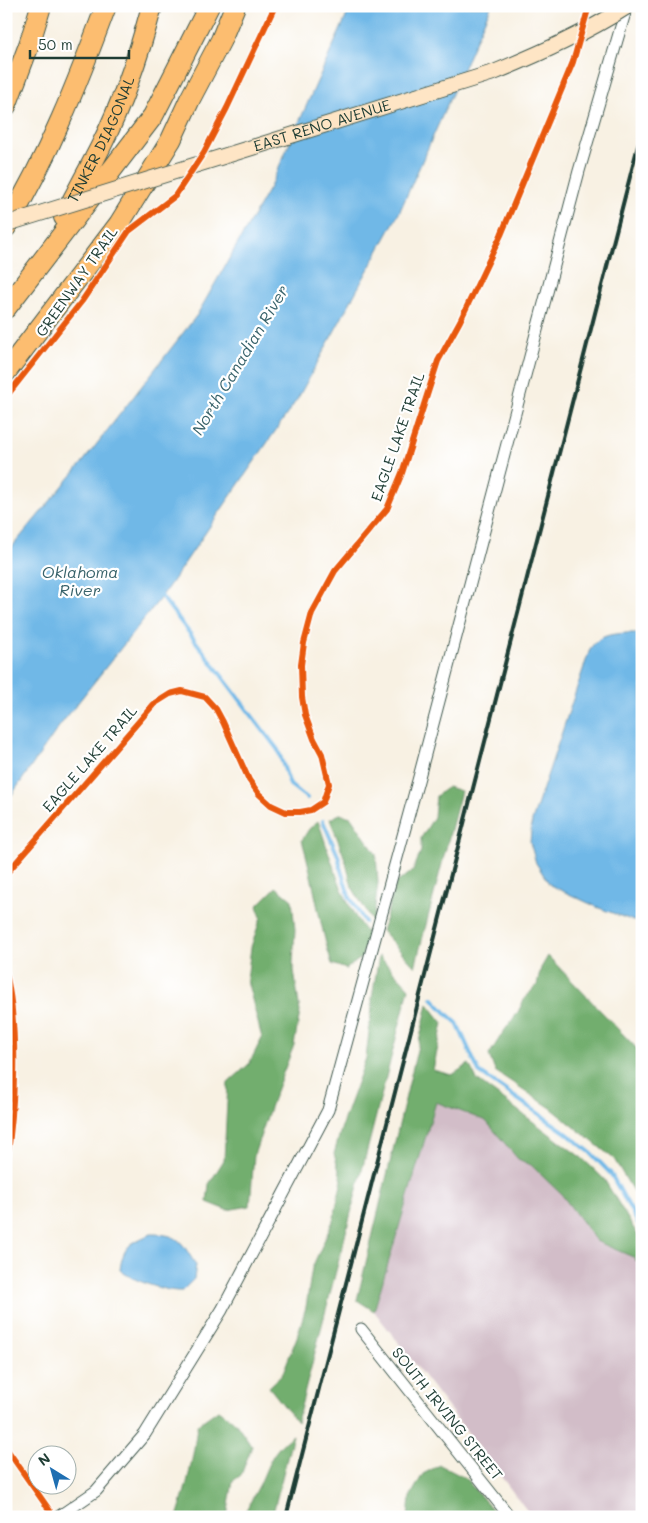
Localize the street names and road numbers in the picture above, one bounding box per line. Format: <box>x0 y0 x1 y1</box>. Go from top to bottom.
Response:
street label: TINKER DIAGONAL <box>62 73 139 206</box>
street label: EAST RENO AVENUE <box>251 94 393 156</box>
street label: GREENWAY TRAIL <box>31 222 122 340</box>
street label: EAGLE LAKE TRAIL <box>366 370 429 504</box>
street label: EAGLE LAKE TRAIL <box>37 701 141 816</box>
street label: SOUTH IRVING STREET <box>388 1343 508 1484</box>

